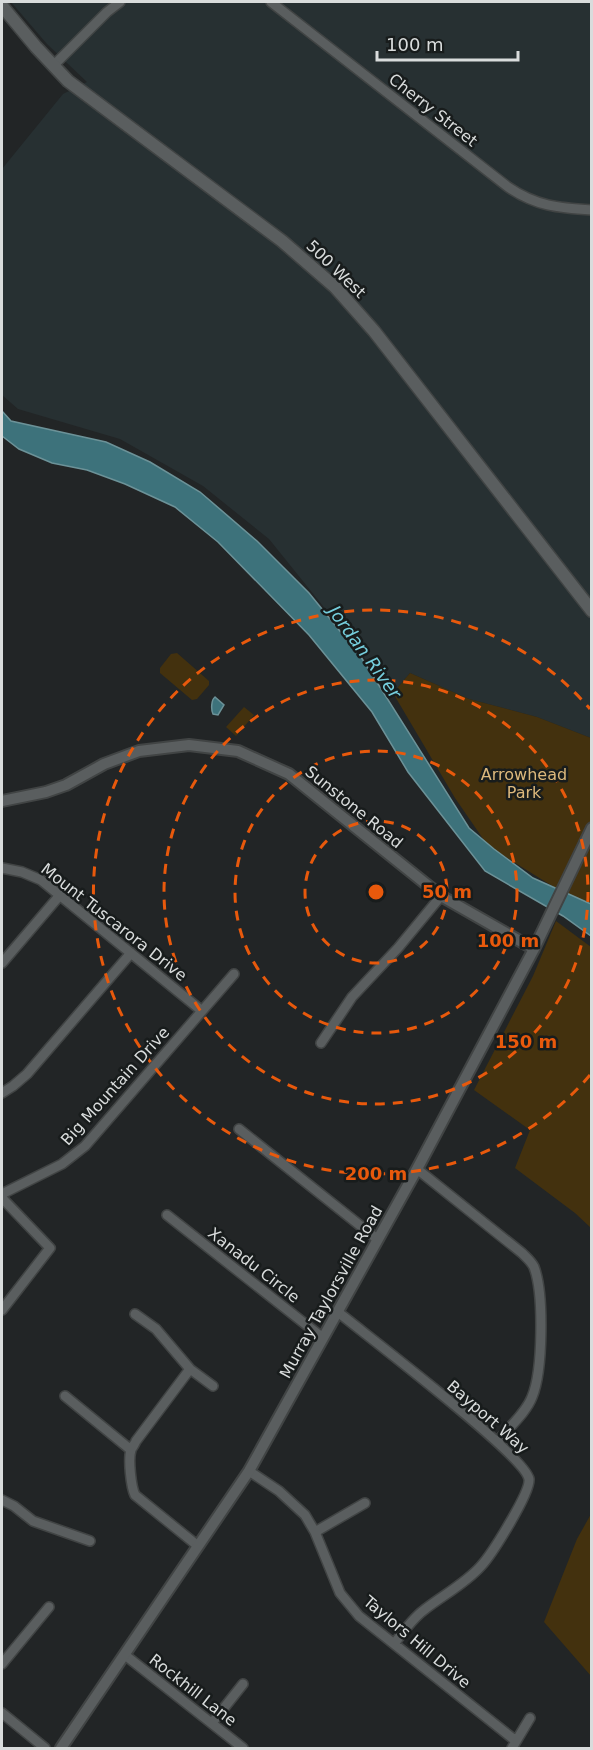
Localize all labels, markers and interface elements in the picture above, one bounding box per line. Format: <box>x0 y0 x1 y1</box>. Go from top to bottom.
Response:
scale bar <box>377 24 518 62</box>
text: 100 m <box>386 34 444 55</box>
street label: Cherry Street <box>385 70 481 150</box>
street label: 500 West <box>302 236 370 302</box>
water label: Jordan River <box>322 599 407 704</box>
street label: Sunstone Road <box>301 762 407 852</box>
park label: Arrowhead Park <box>481 765 567 802</box>
street label: Mount Tuscarora Drive <box>37 859 191 985</box>
text: 50 m <box>422 881 472 902</box>
centre of rings <box>366 882 386 902</box>
text: 100 m <box>477 930 539 951</box>
street label: Big Mountain Drive <box>57 1023 173 1149</box>
text: 150 m <box>495 1031 557 1052</box>
text: 200 m <box>345 1163 407 1184</box>
street label: Murray Taylorsville Road <box>276 1202 386 1382</box>
street label: Xanadu Circle <box>204 1223 304 1307</box>
street label: Bayport Way <box>443 1376 533 1458</box>
street label: Taylors Hill Drive <box>359 1591 474 1692</box>
street label: Rockhill Lane <box>146 1650 240 1730</box>

